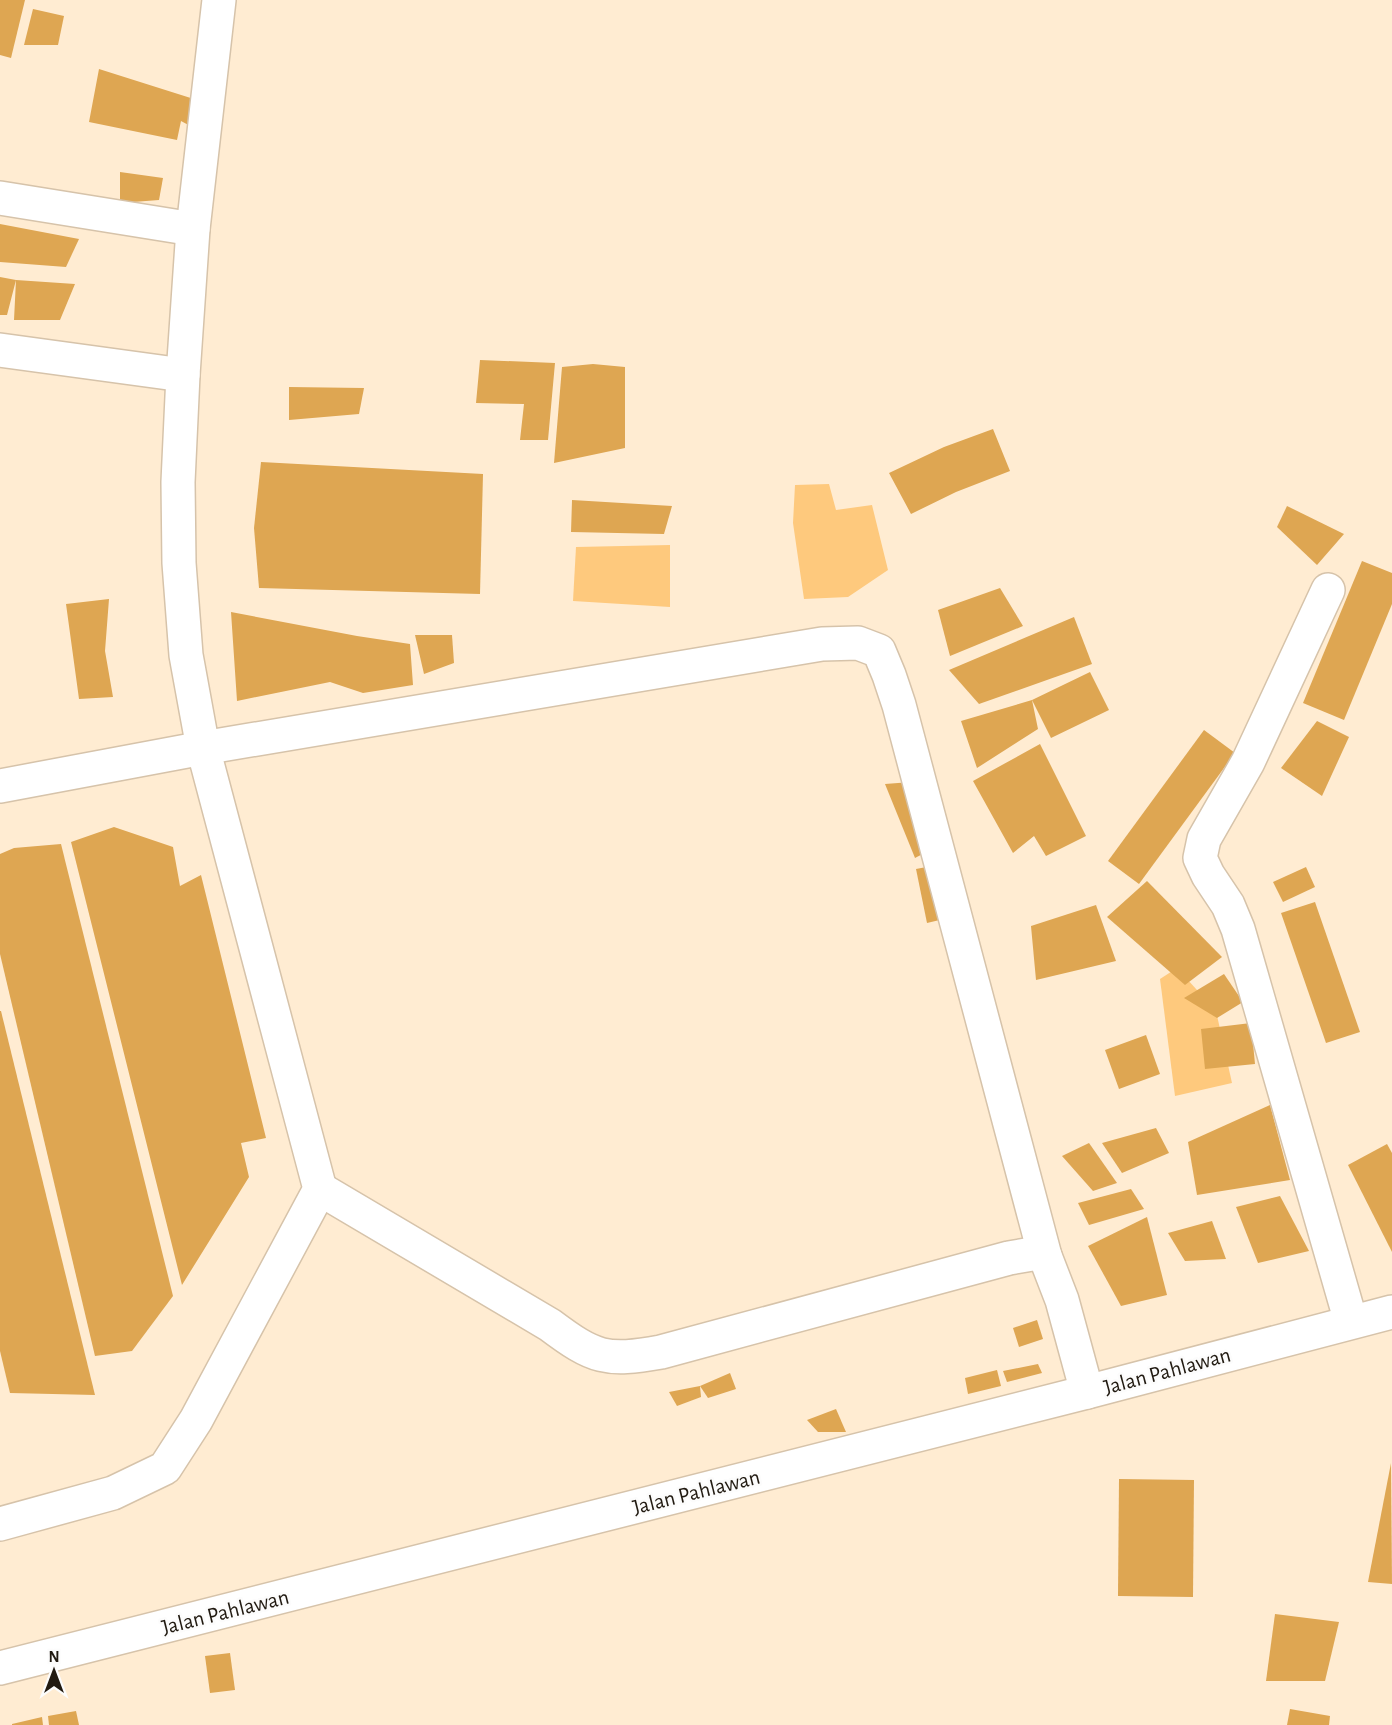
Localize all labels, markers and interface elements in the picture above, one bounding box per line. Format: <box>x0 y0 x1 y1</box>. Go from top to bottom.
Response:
street label: Jalan Pahlawan <box>1101 1343 1233 1398</box>
street label: Jalan Pahlawan <box>630 1466 762 1518</box>
street label: Jalan Pahlawan <box>159 1586 291 1638</box>
north arrow <box>24 1641 84 1701</box>
text: N <box>48 1649 60 1665</box>

